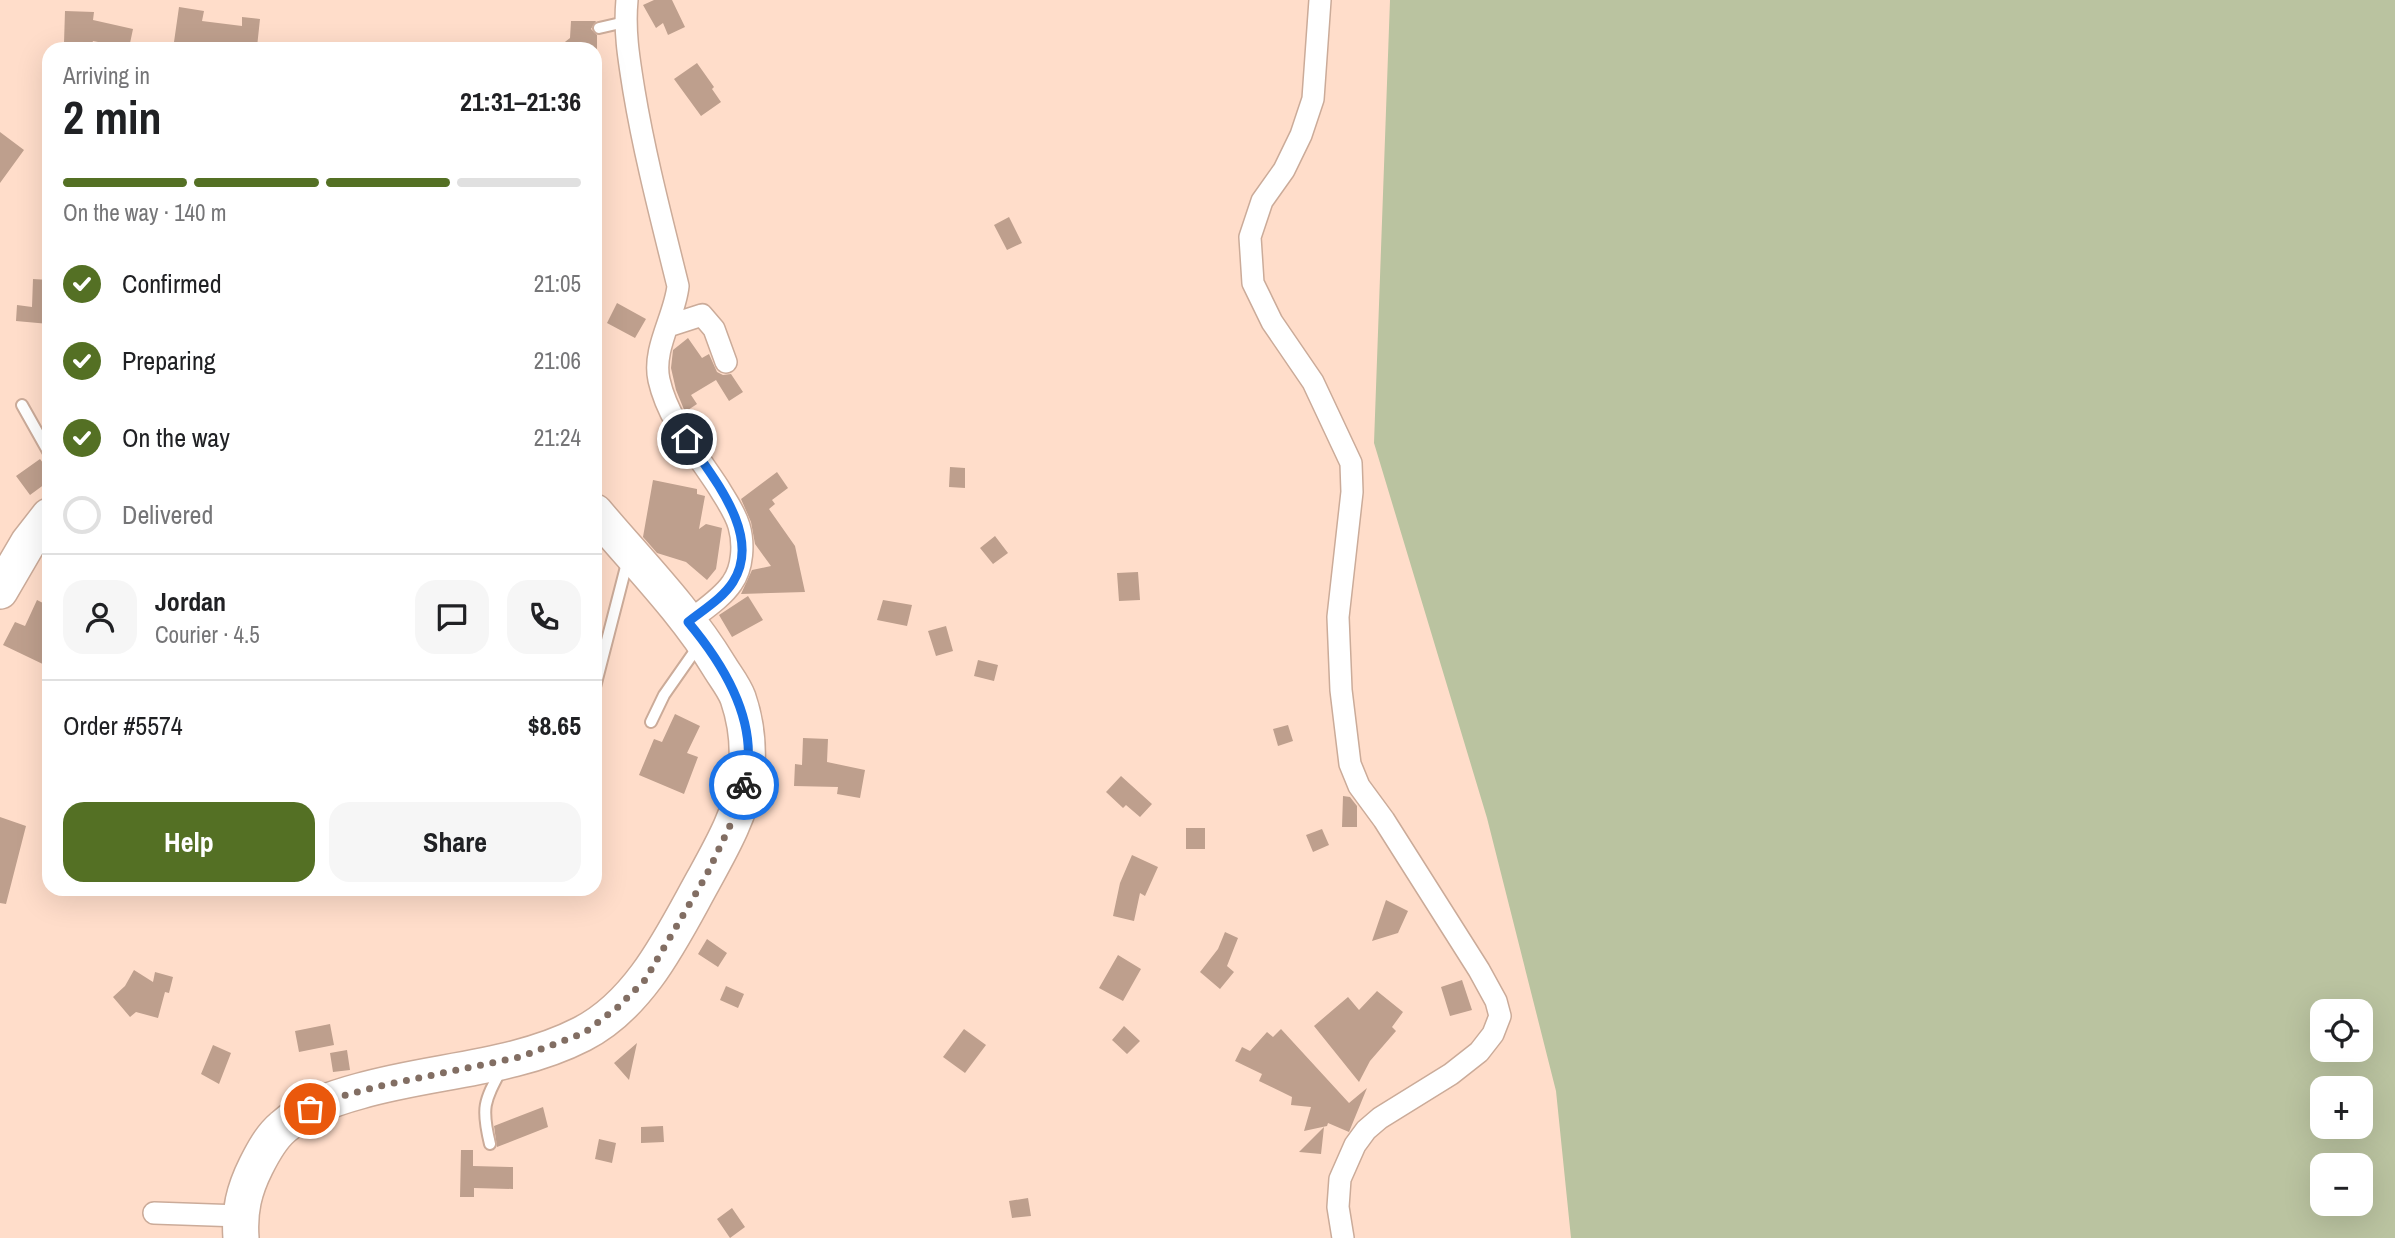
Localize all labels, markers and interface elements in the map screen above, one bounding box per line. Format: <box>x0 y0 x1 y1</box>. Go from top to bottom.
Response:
text: Arriving in <box>63 60 150 91</box>
text: 21:31–21:36 <box>460 84 581 119</box>
text: 2 min <box>63 86 162 148</box>
text: On the way · 140 m <box>63 197 227 228</box>
icon: check <box>63 265 101 303</box>
text: Confirmed <box>122 266 222 301</box>
text: 21:05 <box>534 268 581 299</box>
icon: check <box>63 342 101 380</box>
text: Preparing <box>122 343 216 378</box>
text: 21:06 <box>534 345 581 376</box>
pin <box>657 409 717 469</box>
icon: check <box>63 419 101 457</box>
text: On the way <box>122 420 230 455</box>
icon: home <box>668 420 706 458</box>
text: 21:24 <box>534 422 581 453</box>
text: Delivered <box>122 497 213 532</box>
button: person <box>63 580 137 654</box>
button: chat <box>415 580 489 654</box>
button: phone <box>507 580 581 654</box>
text: Jordan <box>155 584 226 619</box>
text: Courier · 4.5 <box>155 619 260 650</box>
text: Order #5574 <box>63 708 183 743</box>
text: $8.65 <box>528 708 581 743</box>
courier <box>709 750 779 820</box>
icon: bike <box>725 766 763 804</box>
button: Help <box>63 802 315 882</box>
button: Share <box>329 802 581 882</box>
map controls <box>2310 999 2373 1216</box>
button: locate <box>2310 999 2373 1062</box>
button: + <box>2310 1076 2373 1139</box>
pin <box>280 1079 340 1139</box>
icon: bag <box>291 1090 329 1128</box>
button: − <box>2310 1153 2373 1216</box>

